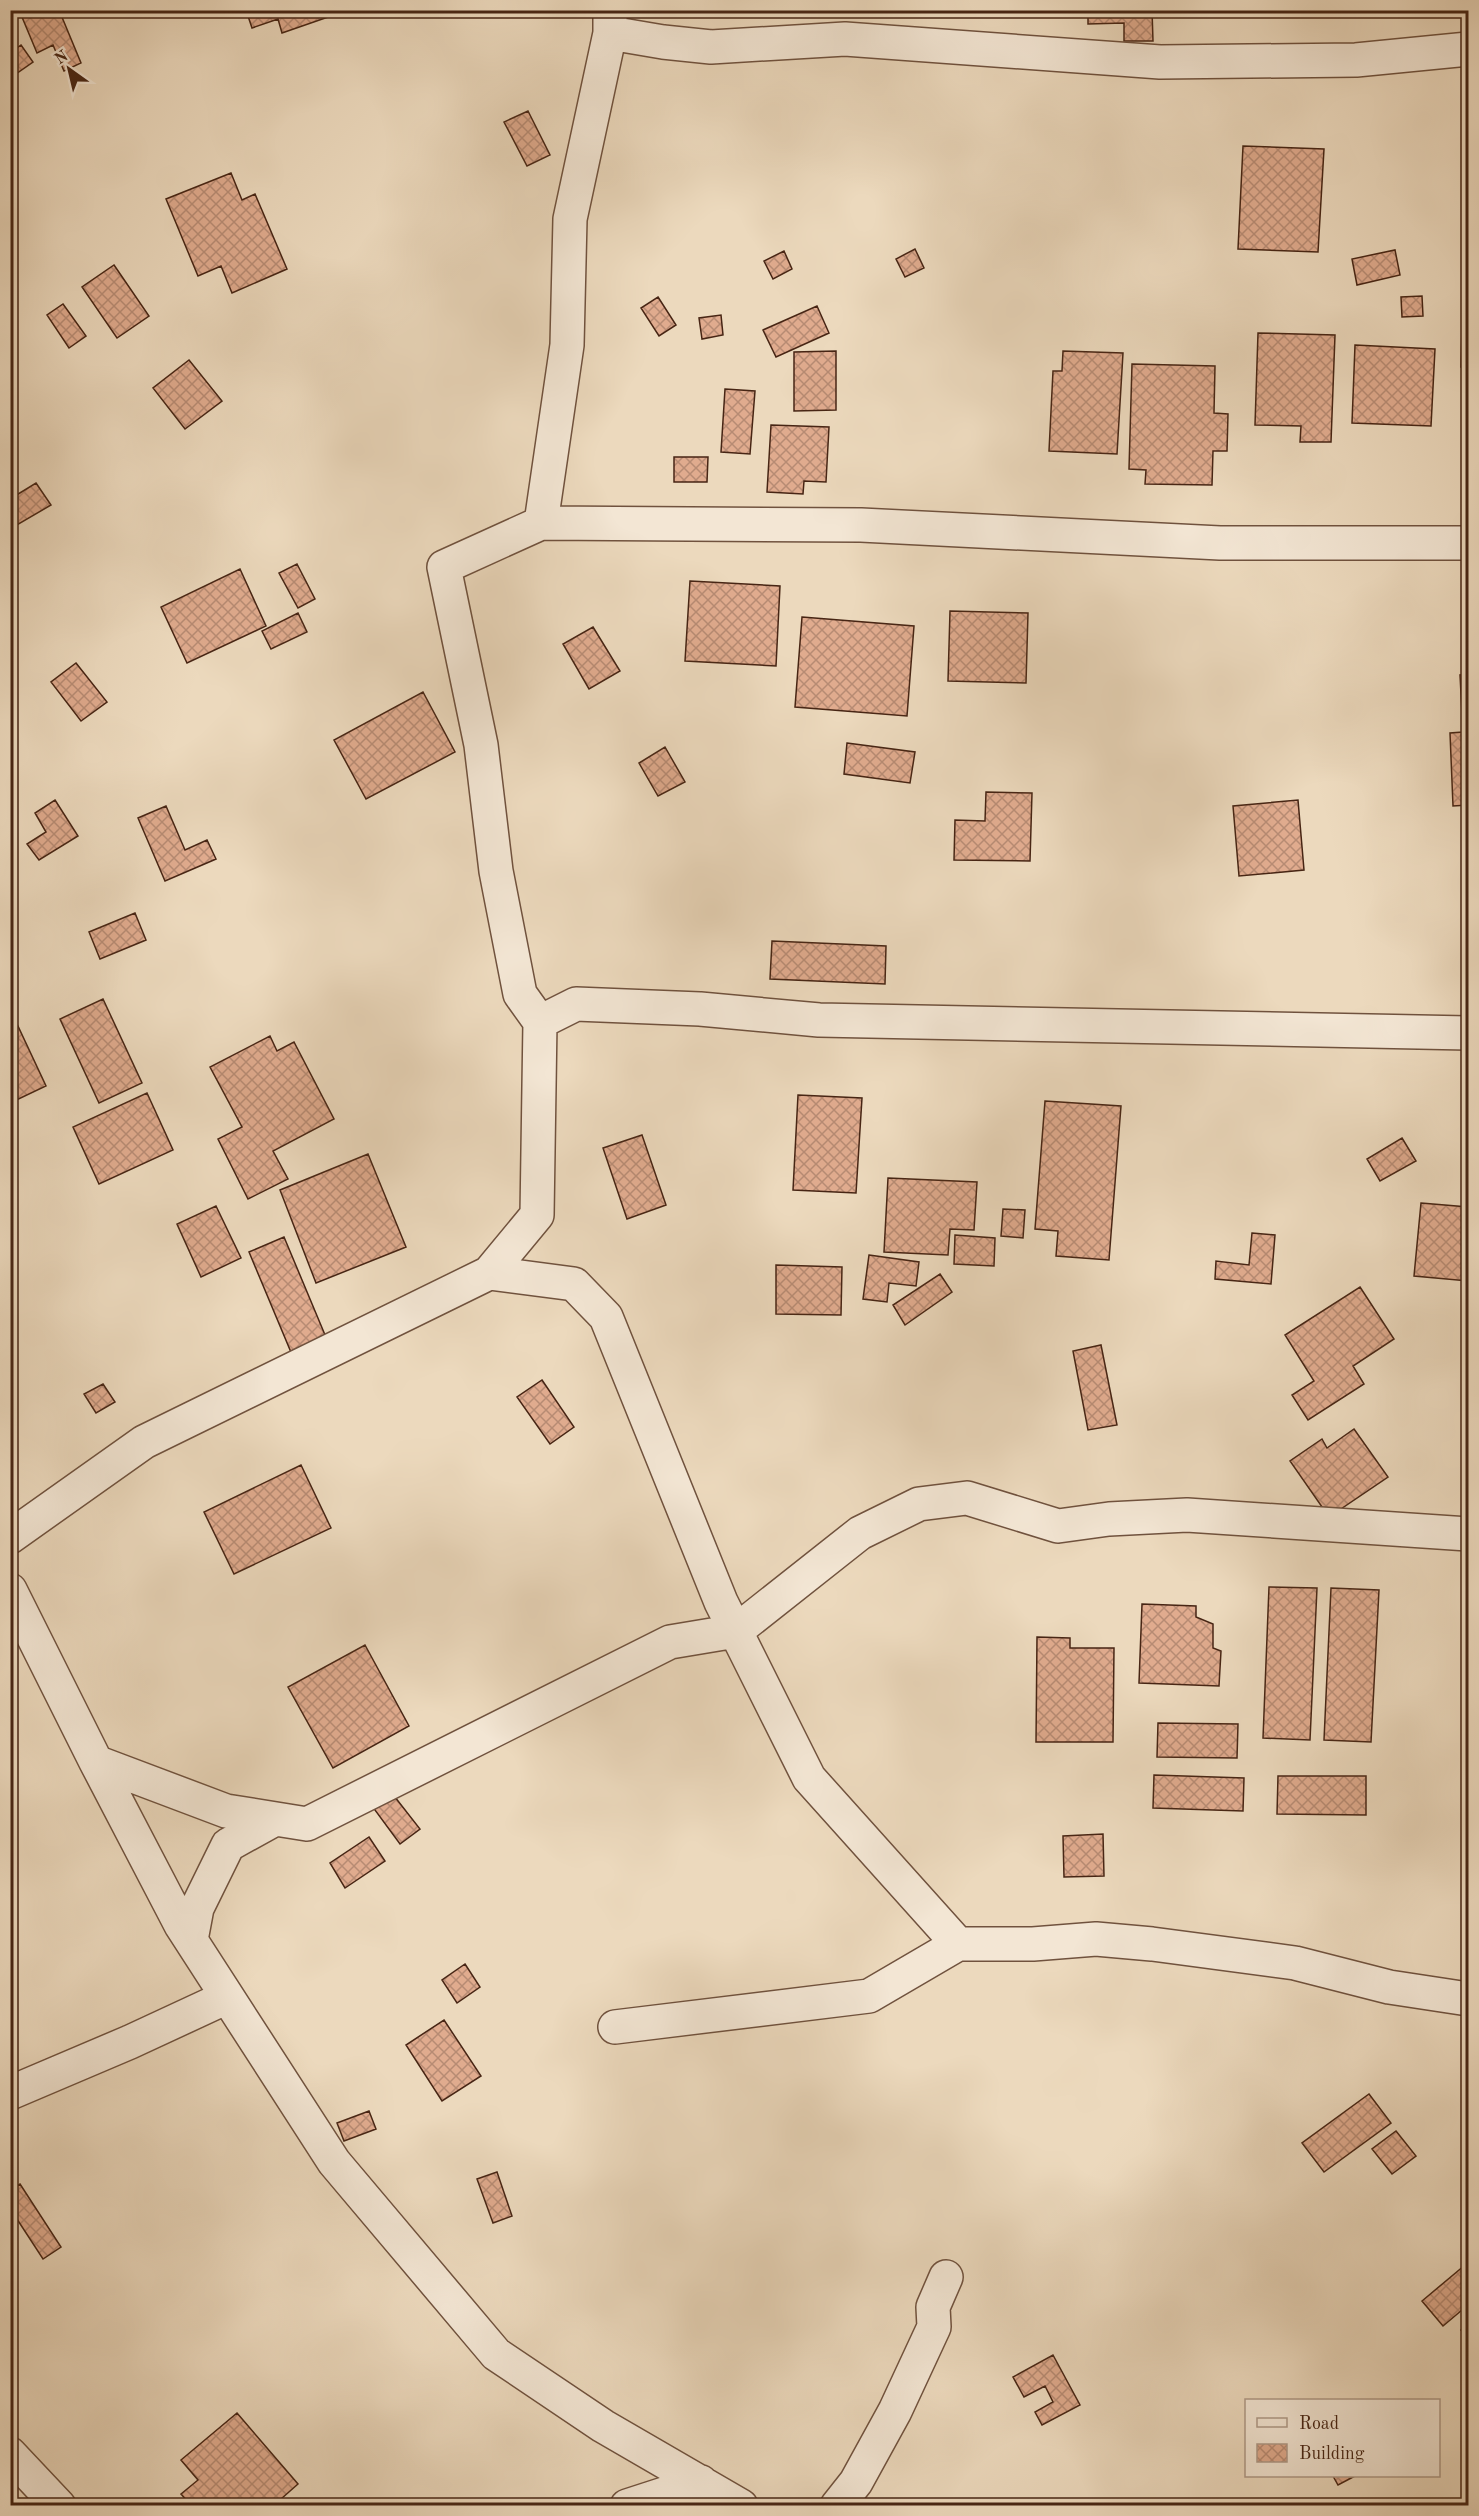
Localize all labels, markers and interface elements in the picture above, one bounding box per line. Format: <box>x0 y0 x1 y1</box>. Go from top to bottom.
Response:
north arrow <box>39 39 99 99</box>
text: N <box>52 48 72 68</box>
legend <box>1245 2399 1440 2477</box>
text: Road <box>1299 2415 1339 2433</box>
text: Building <box>1299 2445 1365 2463</box>

